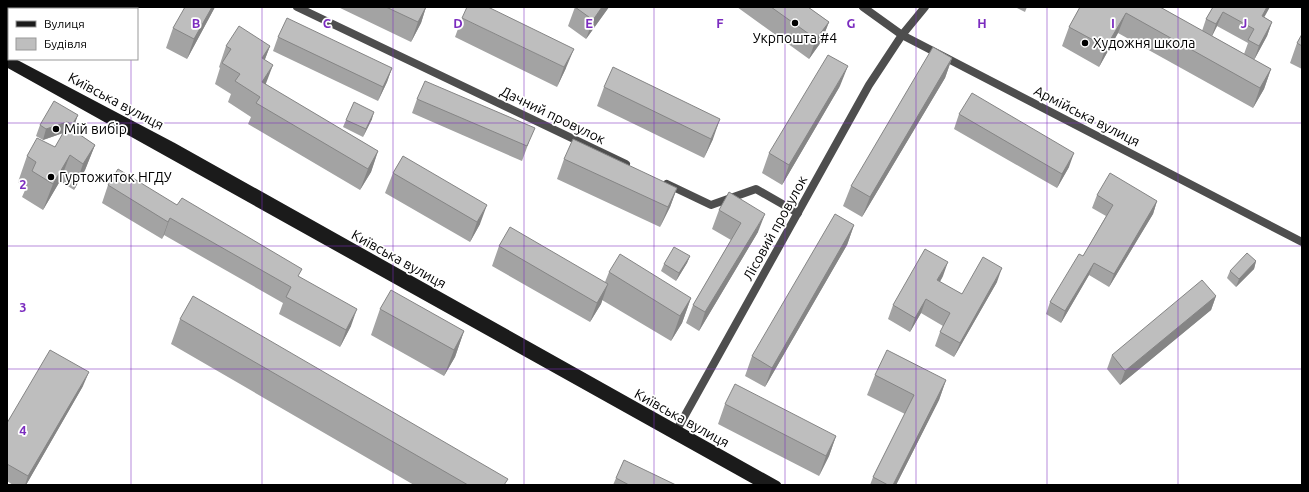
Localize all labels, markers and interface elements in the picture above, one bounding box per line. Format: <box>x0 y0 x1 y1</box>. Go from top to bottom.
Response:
legend <box>8 8 138 60</box>
text: B <box>192 16 201 30</box>
text: C <box>323 16 332 30</box>
text: D <box>453 16 463 30</box>
text: E <box>585 16 593 30</box>
text: F <box>716 16 724 30</box>
text: G <box>847 16 856 30</box>
text: H <box>977 16 987 30</box>
text: I <box>1111 16 1115 30</box>
text: J <box>1241 16 1247 30</box>
text: Вулиця <box>44 17 85 30</box>
marker: Укрпошта #4 <box>790 18 800 28</box>
place label: Укрпошта #4 <box>753 30 837 46</box>
place label: Художня школа <box>1093 35 1196 51</box>
text: Будівля <box>44 37 87 50</box>
marker: Художня школа <box>1080 38 1090 48</box>
street label: Київська вулиця <box>66 69 166 133</box>
street label: Армійська вулиця <box>1031 82 1143 150</box>
street label: Дачний провулок <box>498 83 608 147</box>
place label: Мій вибір <box>64 121 127 137</box>
marker: Мій вибір <box>51 124 61 134</box>
place label: Гуртожиток НГДУ <box>59 169 172 185</box>
marker: Гуртожиток НГДУ <box>46 172 56 182</box>
street label: Лісовий провулок <box>740 173 810 283</box>
text: 2 <box>19 177 27 191</box>
street label: Київська вулиця <box>349 226 449 292</box>
text: 3 <box>19 300 27 314</box>
street label: Київська вулиця <box>632 385 732 451</box>
text: 4 <box>19 423 27 437</box>

